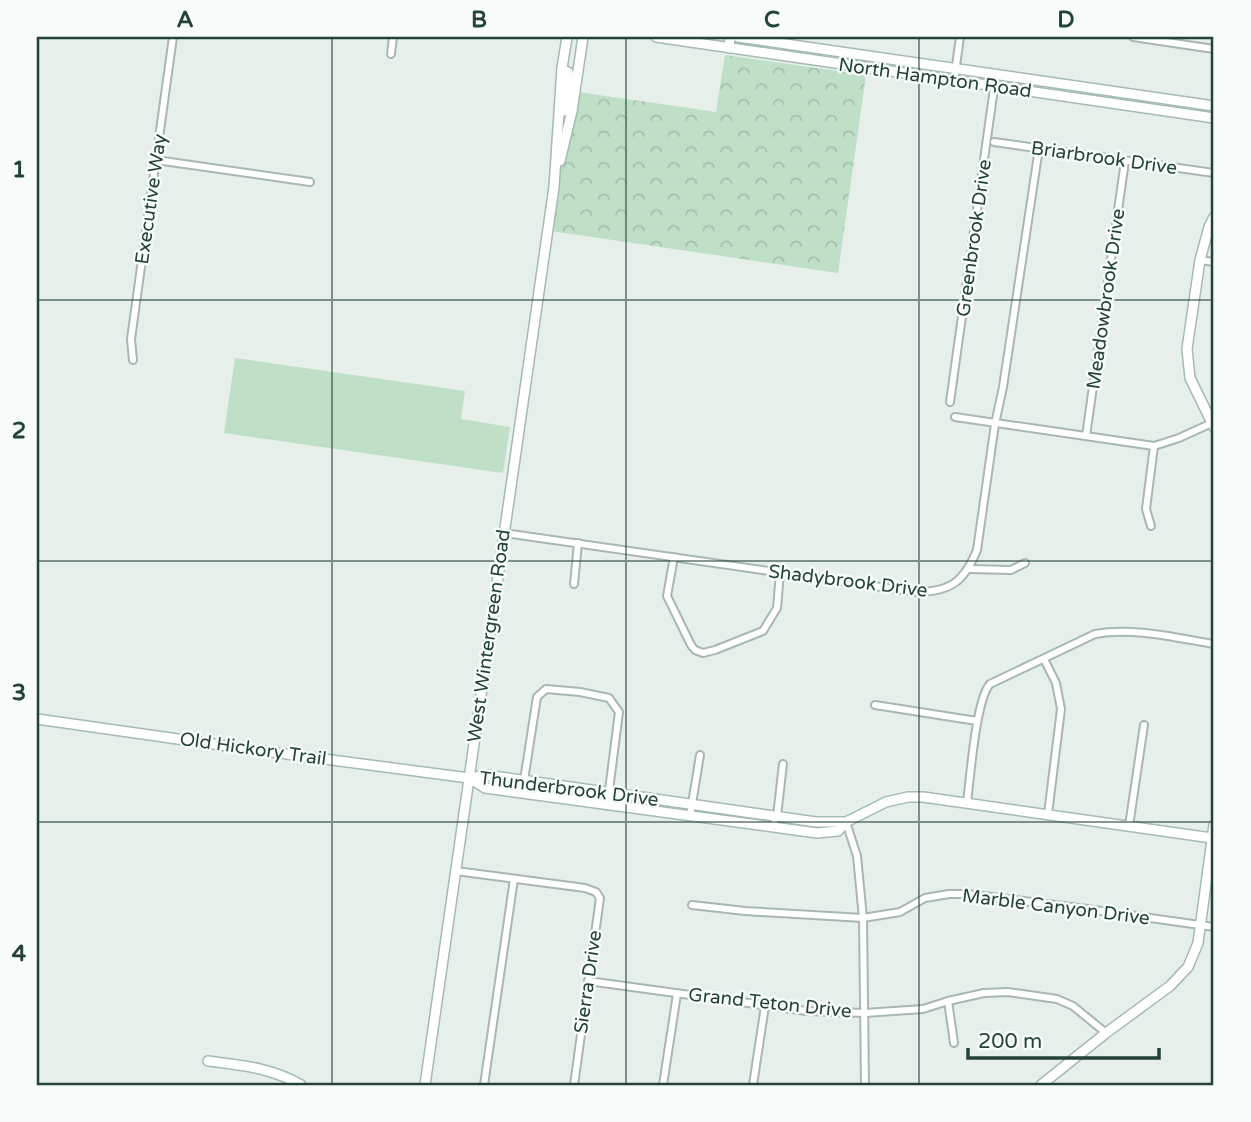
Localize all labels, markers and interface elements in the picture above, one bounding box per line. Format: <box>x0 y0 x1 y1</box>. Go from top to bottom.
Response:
text: A <box>176 6 194 34</box>
text: B <box>471 6 487 34</box>
text: C <box>764 6 780 34</box>
text: D <box>1057 6 1075 34</box>
street label: North Hampton Road <box>837 54 1033 102</box>
street label: Executive Way <box>131 132 171 266</box>
street label: Briarbrook Drive <box>1030 137 1178 179</box>
text: 1 <box>12 156 26 184</box>
street label: Greenbrook Drive <box>952 158 996 318</box>
street label: Meadowbrook Drive <box>1082 207 1130 391</box>
text: 2 <box>12 417 26 445</box>
street label: West Wintergreen Road <box>463 528 515 744</box>
street label: Shadybrook Drive <box>767 560 929 602</box>
text: 3 <box>12 679 26 707</box>
street label: Old Hickory Trail <box>178 728 328 770</box>
street label: Thunderbrook Drive <box>478 767 660 811</box>
street label: Marble Canyon Drive <box>961 885 1151 929</box>
street label: Sierra Drive <box>570 929 606 1035</box>
text: 4 <box>12 940 27 968</box>
street label: Grand Teton Drive <box>687 983 853 1023</box>
scale bar <box>968 1017 1158 1061</box>
text: 200 m <box>978 1029 1042 1054</box>

